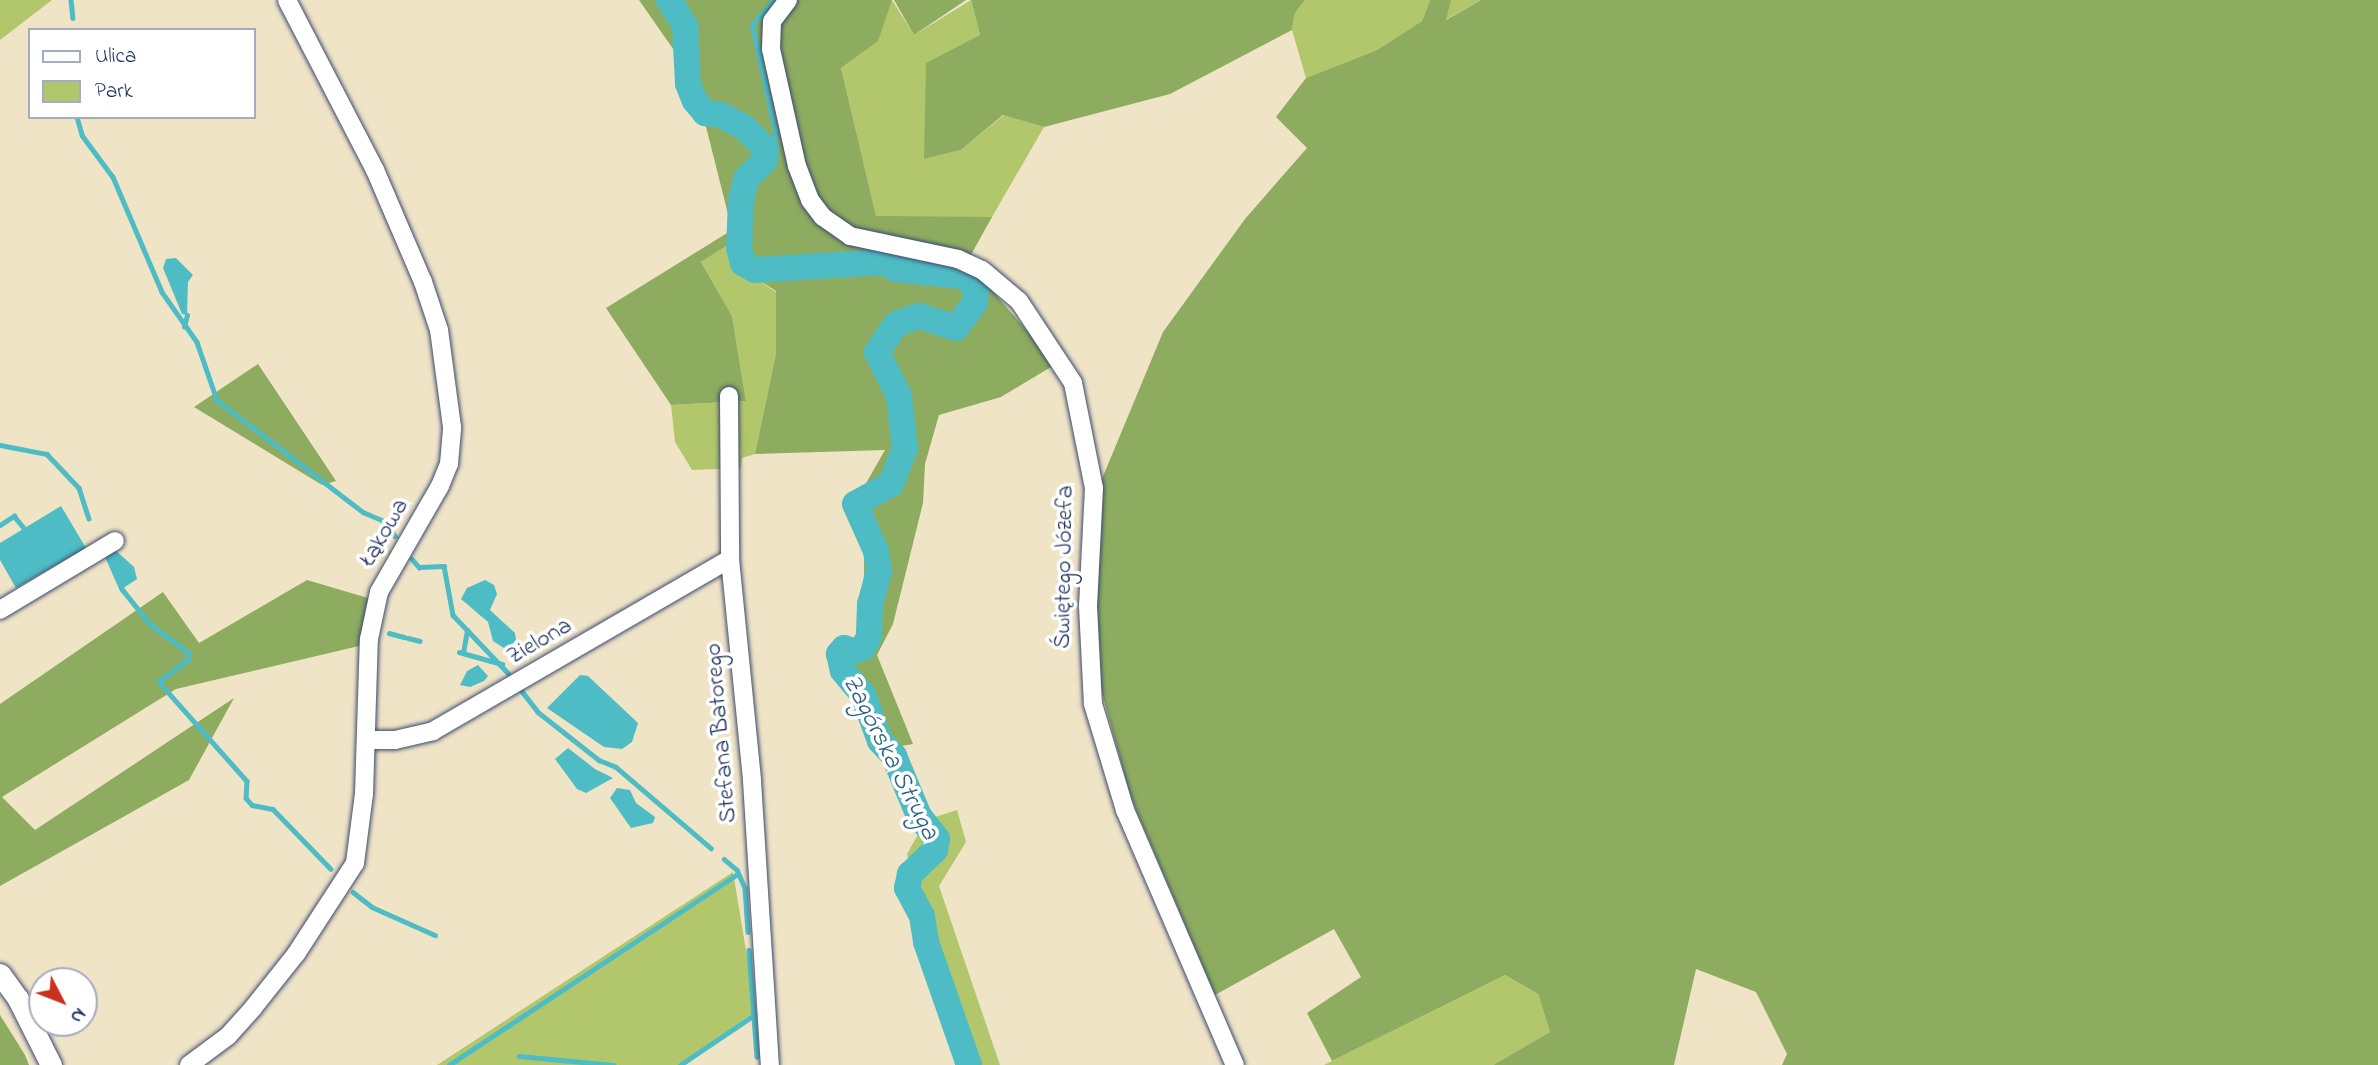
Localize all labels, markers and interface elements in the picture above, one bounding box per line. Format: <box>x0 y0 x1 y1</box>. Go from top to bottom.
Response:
legend <box>28 28 256 119</box>
text: Ulica <box>95 42 136 72</box>
text: Park <box>95 77 133 107</box>
street label: Świętego Józefa <box>1049 485 1081 649</box>
street label: Łąkowa <box>354 494 416 572</box>
street label: Zielona <box>502 612 578 672</box>
street label: Stefana Batorego <box>700 642 744 824</box>
water label: Zagórska Struga <box>834 670 944 846</box>
north arrow <box>28 967 98 1037</box>
text: N <box>63 1001 92 1029</box>

